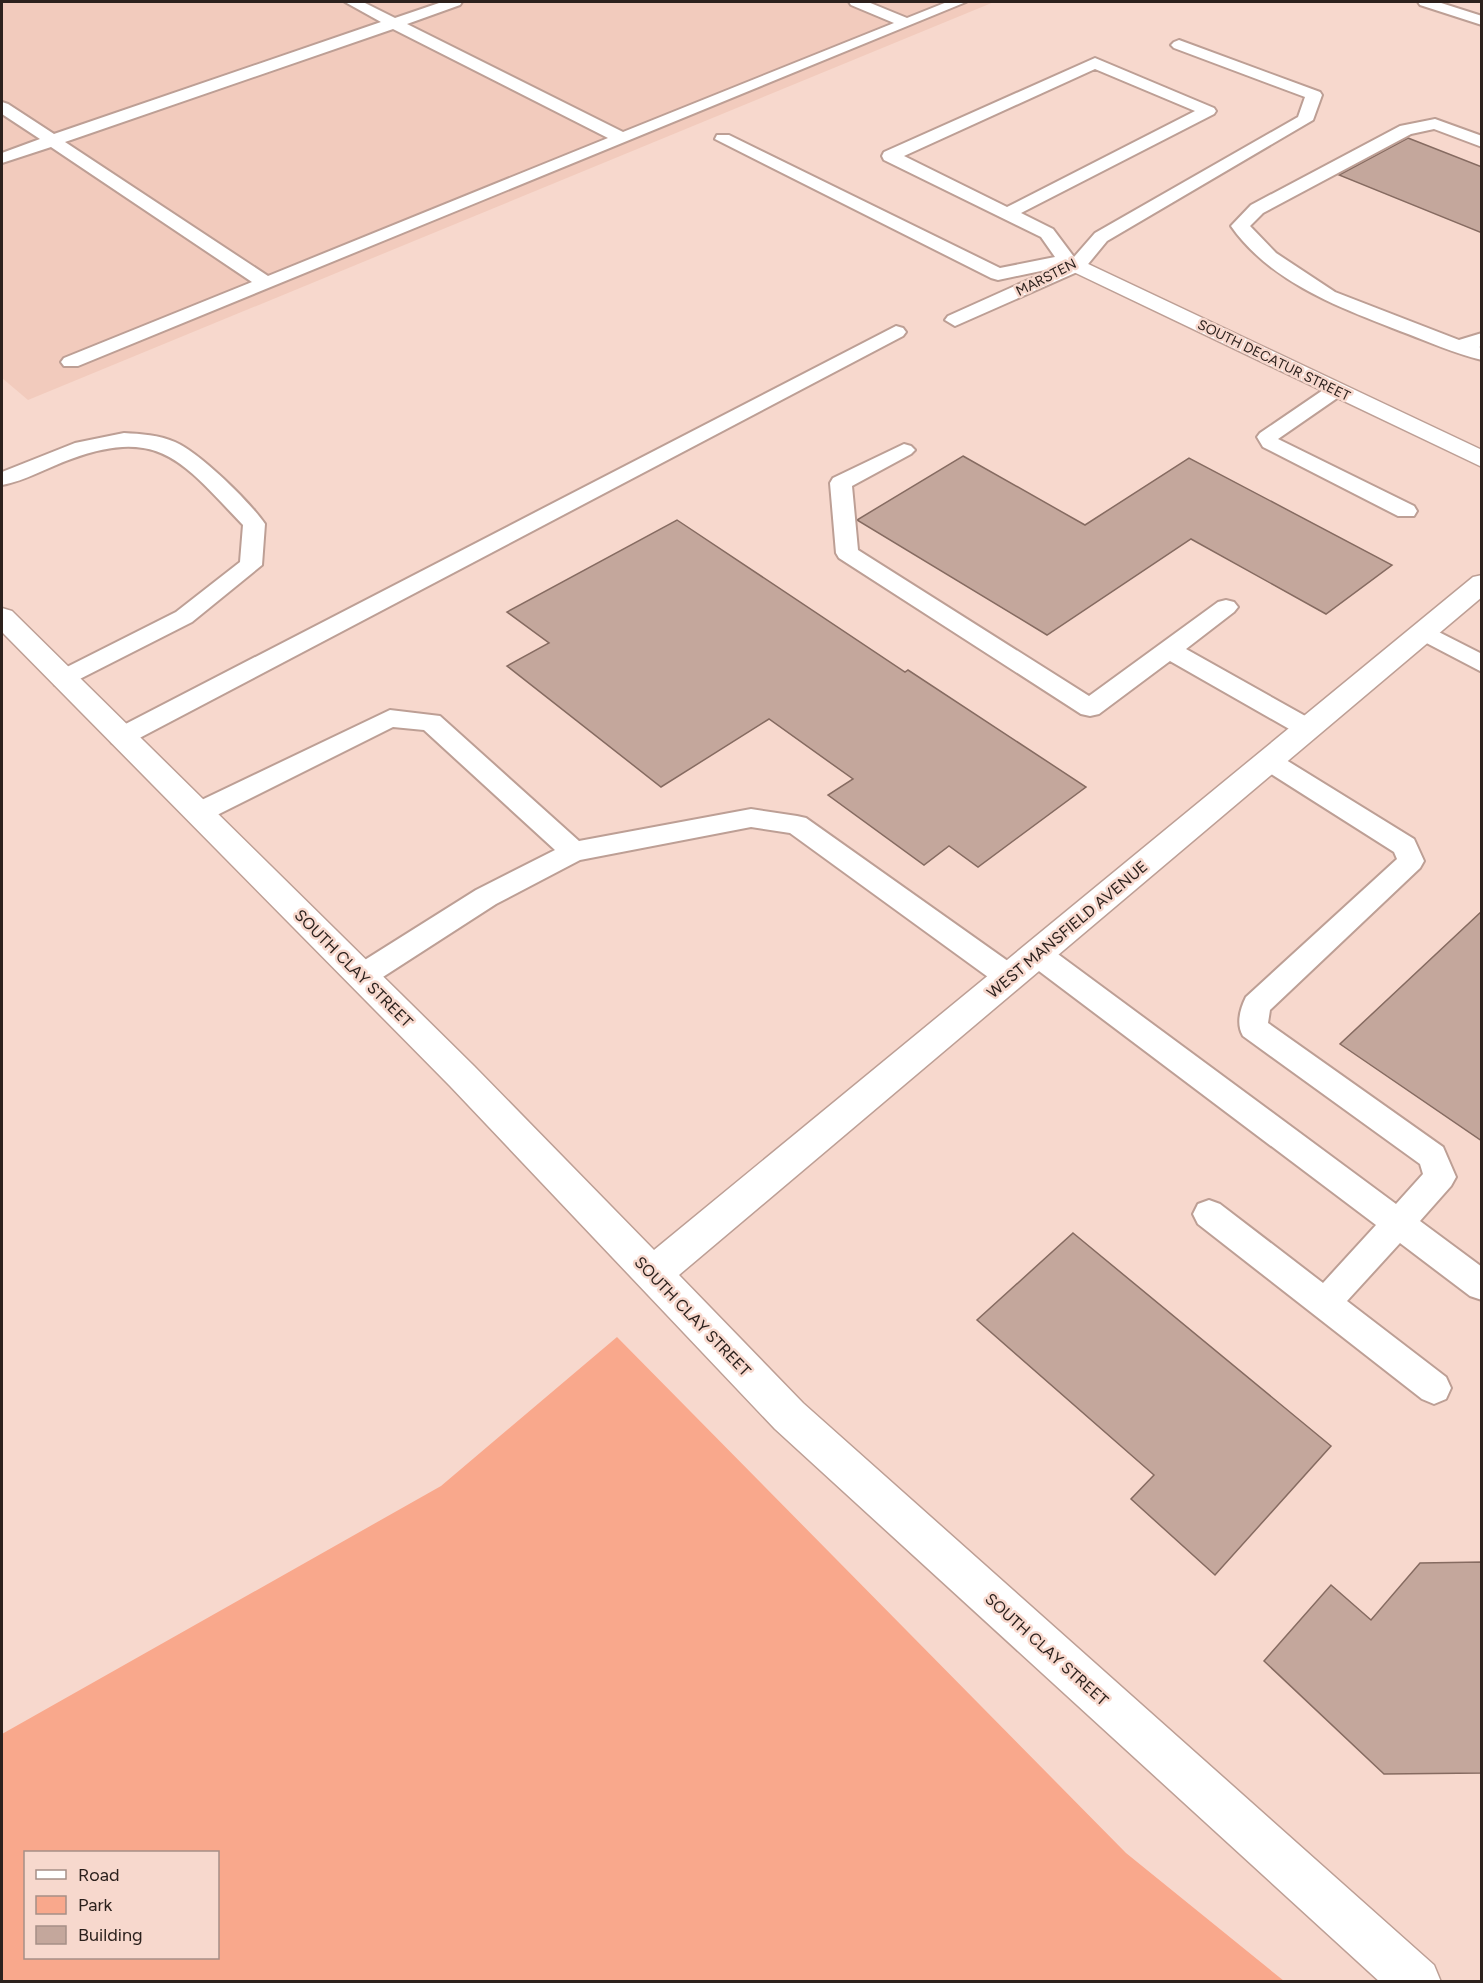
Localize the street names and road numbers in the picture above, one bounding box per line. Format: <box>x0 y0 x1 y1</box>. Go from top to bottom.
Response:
street label: MARSTEN <box>1013 255 1079 300</box>
street label: SOUTH DECATUR STREET <box>1195 316 1353 405</box>
street label: WEST MANSFIELD AVENUE <box>983 857 1151 1002</box>
street label: SOUTH CLAY STREET <box>291 905 417 1031</box>
street label: SOUTH CLAY STREET <box>631 1253 755 1380</box>
street label: SOUTH CLAY STREET <box>981 1589 1112 1710</box>

